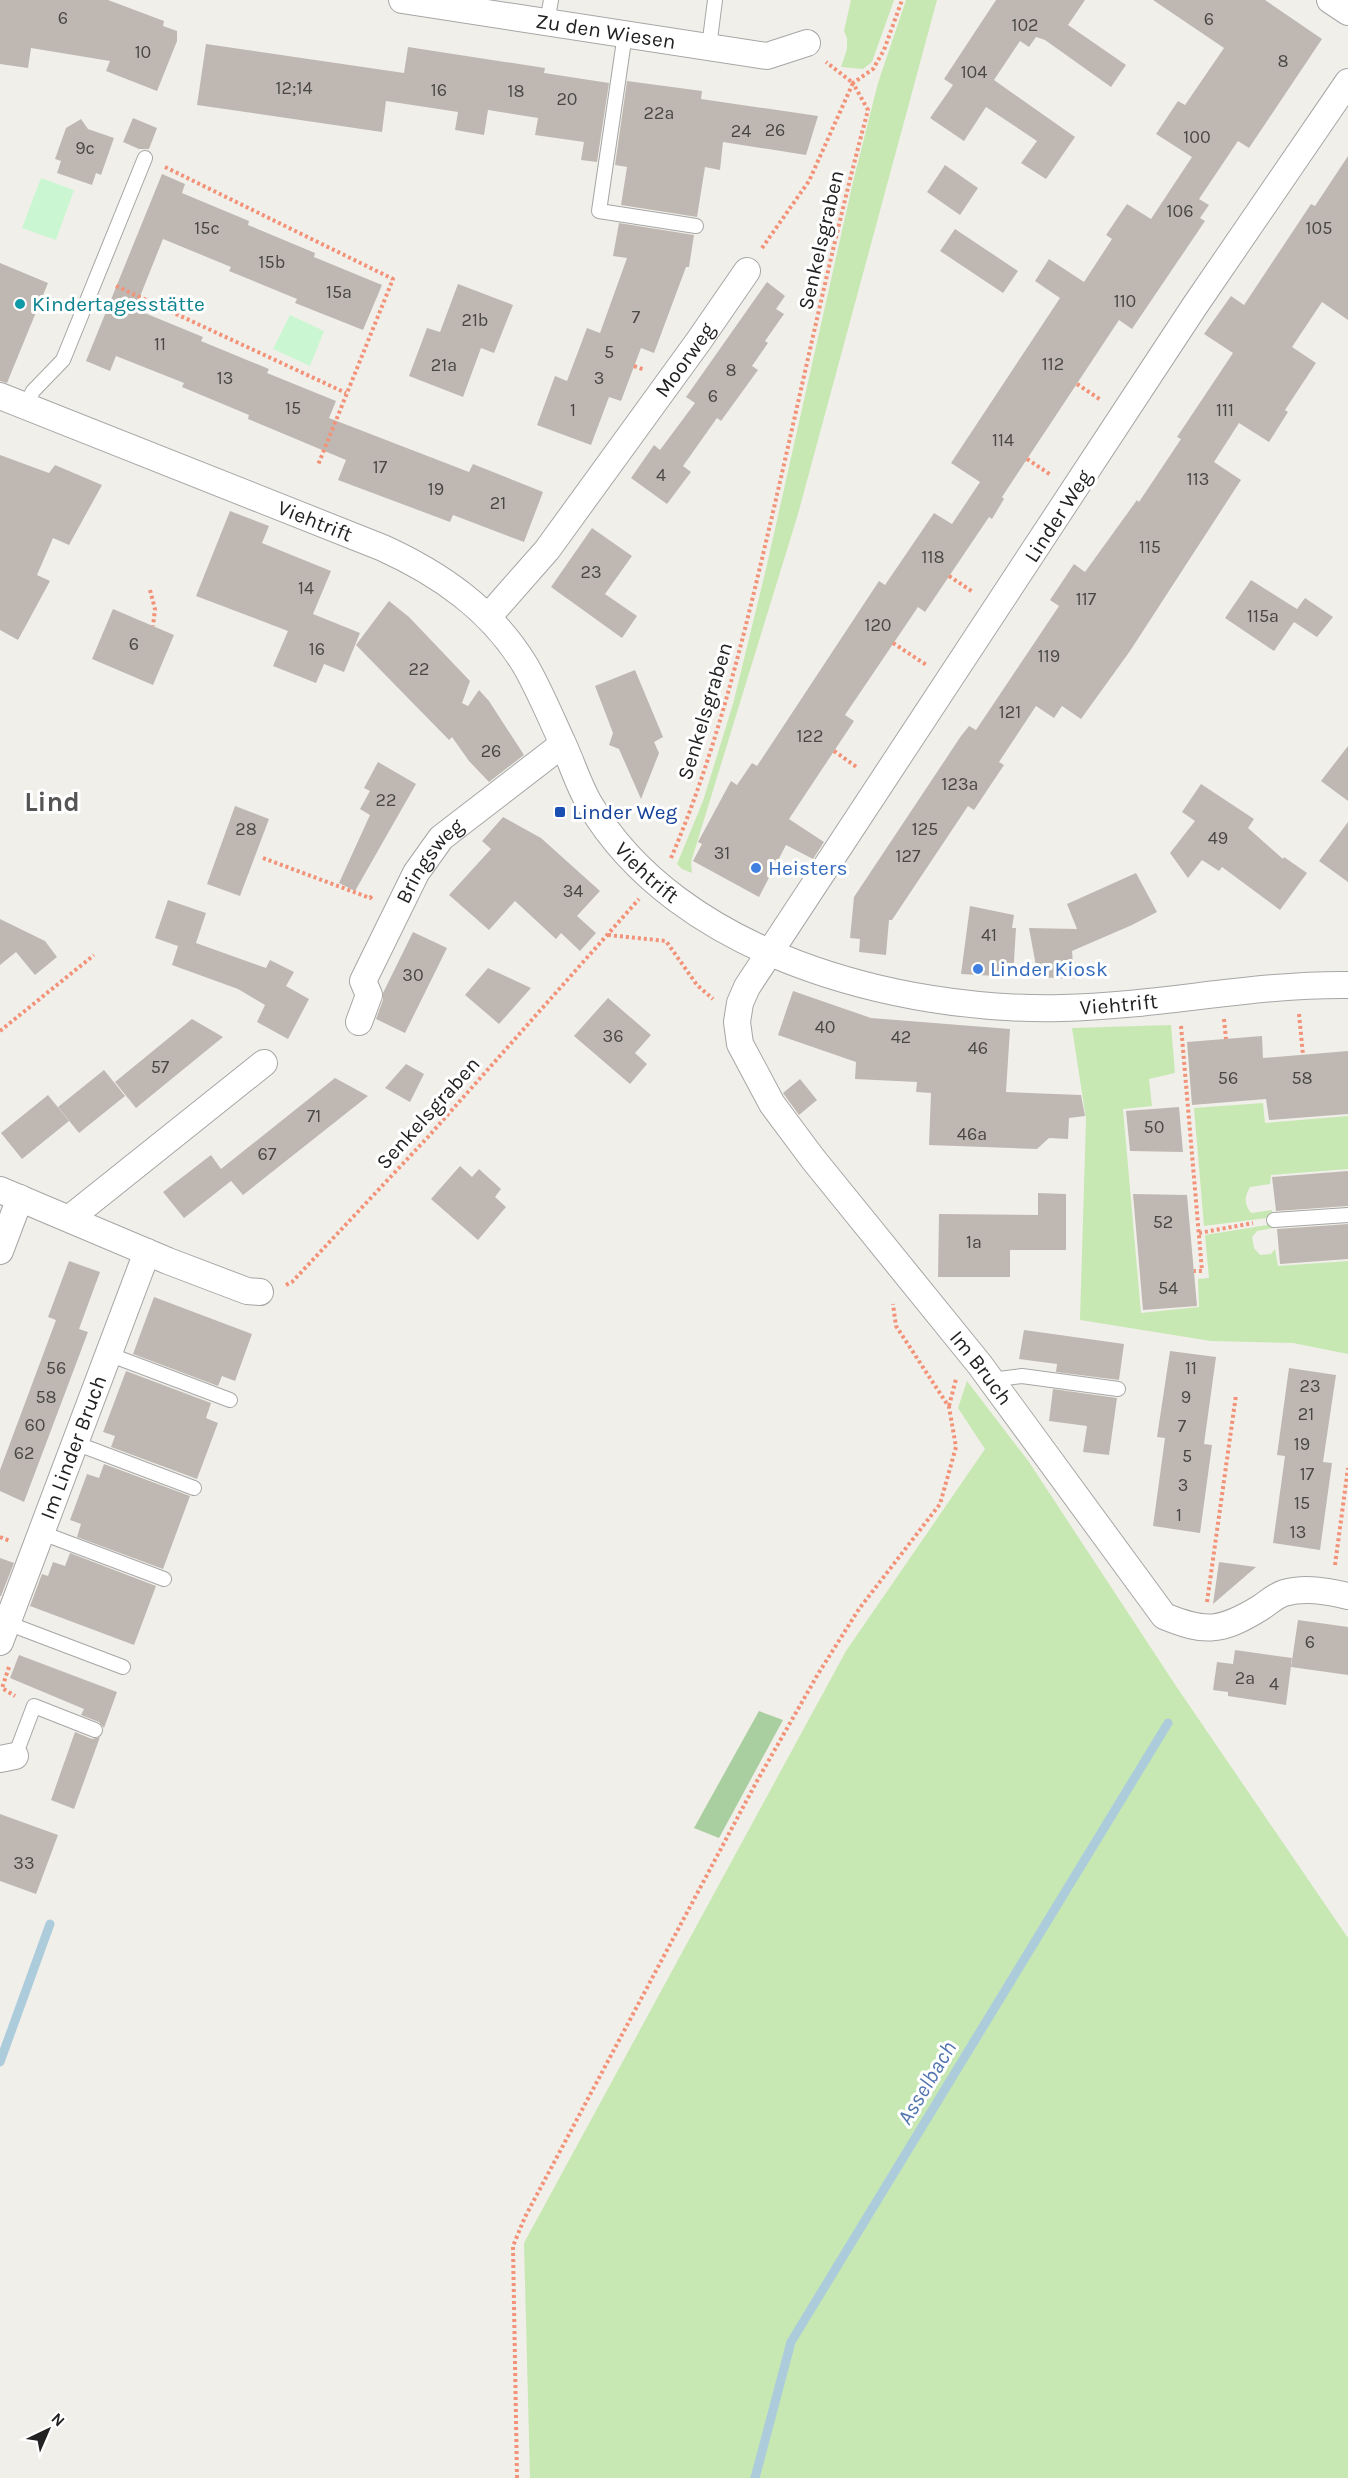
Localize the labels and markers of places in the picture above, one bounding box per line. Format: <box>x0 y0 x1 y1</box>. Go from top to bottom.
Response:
place label: Kindertagesstätte <box>32 292 205 316</box>
marker: Kindertagesstätte <box>13 297 27 311</box>
place label: Linder Weg <box>572 800 677 824</box>
marker: Linder Weg <box>553 805 567 819</box>
place label: Heisters <box>768 856 847 880</box>
marker: Heisters <box>749 861 763 875</box>
place label: Linder Kiosk <box>990 957 1108 981</box>
marker: Linder Kiosk <box>971 962 985 976</box>

